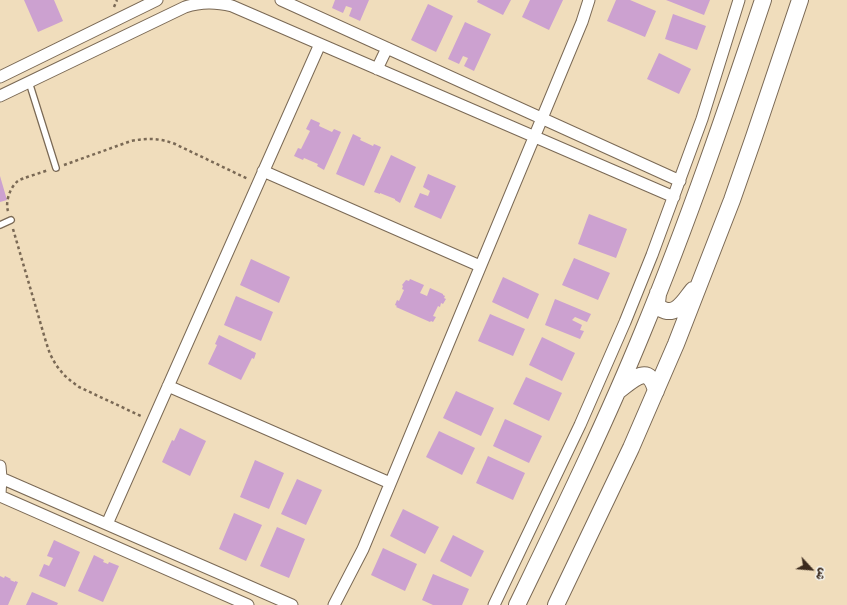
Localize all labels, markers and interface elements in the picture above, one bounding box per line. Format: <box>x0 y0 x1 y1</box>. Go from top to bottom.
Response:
north arrow <box>791 549 831 589</box>
text: ش <box>813 566 831 583</box>

